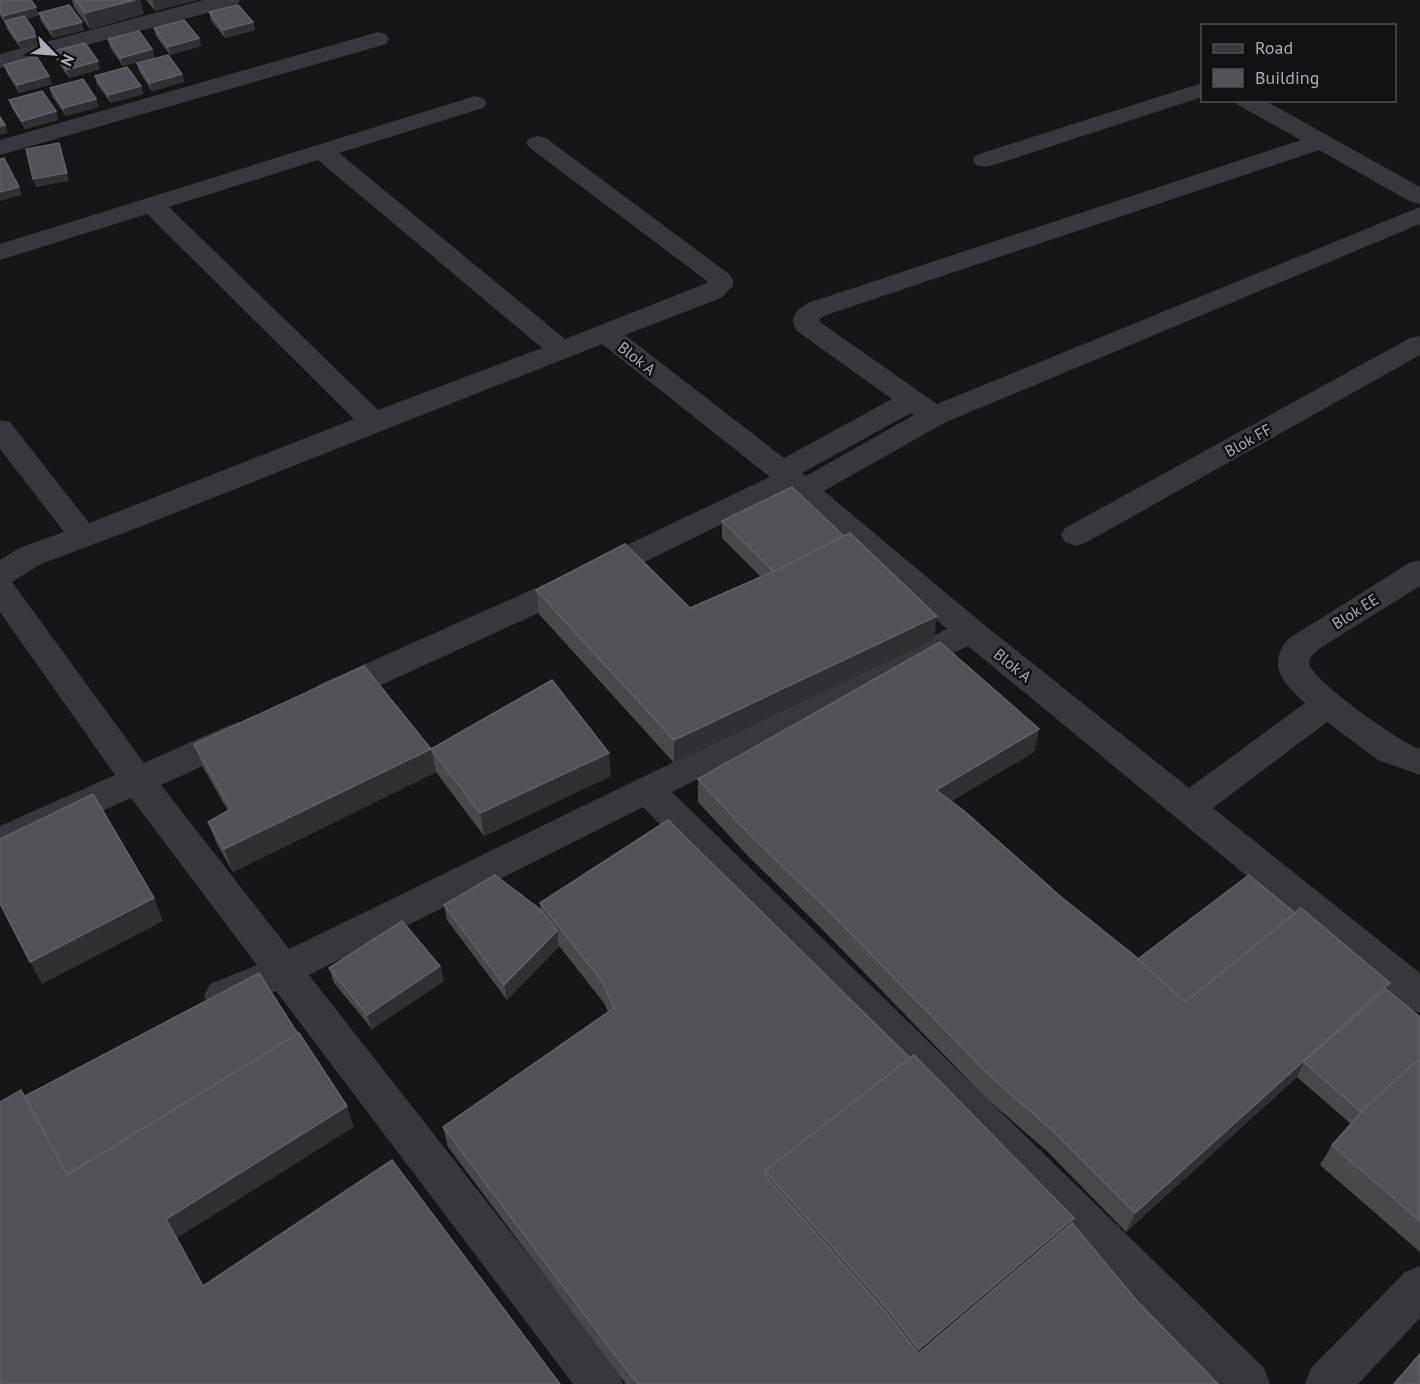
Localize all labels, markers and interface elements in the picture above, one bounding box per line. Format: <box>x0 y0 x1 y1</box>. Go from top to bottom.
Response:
north arrow <box>24 24 84 84</box>
legend <box>1201 24 1396 102</box>
text: Road <box>1255 36 1293 59</box>
text: N <box>56 51 79 69</box>
text: Building <box>1255 66 1319 89</box>
street label: Blok A <box>614 337 661 379</box>
street label: Blok FF <box>1221 419 1275 461</box>
street label: Blok EE <box>1328 589 1382 633</box>
street label: Blok A <box>990 644 1036 687</box>

